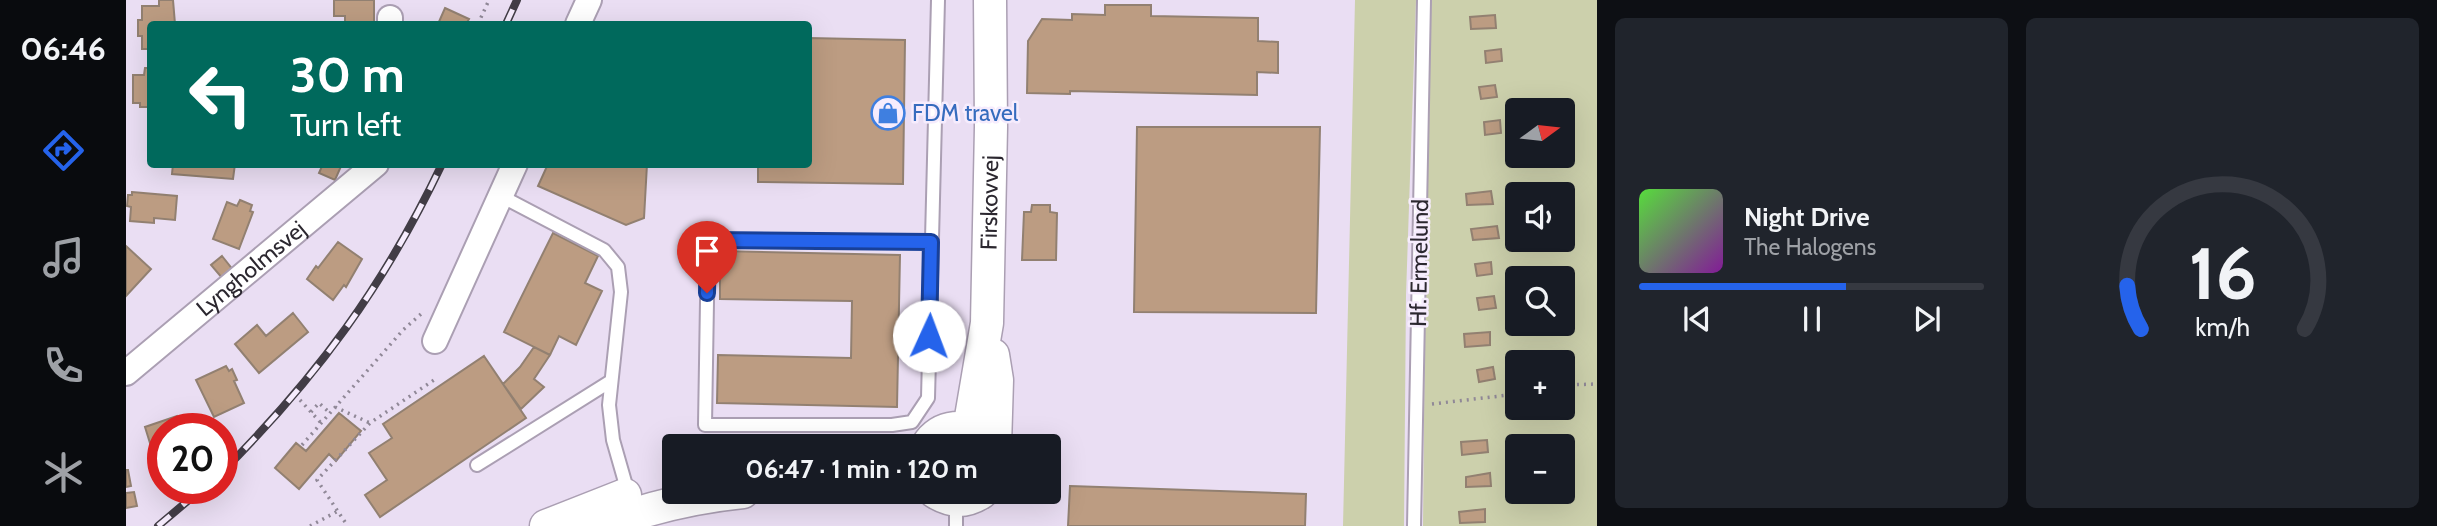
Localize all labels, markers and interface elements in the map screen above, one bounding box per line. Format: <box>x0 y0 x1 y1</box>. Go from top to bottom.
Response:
text: 06:46 <box>20 29 106 68</box>
text: 30 m <box>290 45 405 104</box>
icon: left <box>175 49 266 140</box>
shop icon: FDM travel <box>869 94 907 132</box>
north arrow <box>1505 98 1575 168</box>
map controls <box>1505 98 1575 504</box>
place label: FDM travel <box>912 99 1019 127</box>
text: Turn left <box>290 105 401 144</box>
icon: directions <box>39 126 88 175</box>
street label: Firskovvej <box>974 155 1004 250</box>
button: sound <box>1505 182 1575 252</box>
street label: Hf. Ermelund <box>1404 199 1434 327</box>
text: Night Drive <box>1744 201 1870 233</box>
street label: Lyngholmsvej <box>191 215 311 322</box>
pin <box>677 221 737 293</box>
text: 16 <box>2189 229 2256 317</box>
icon: arrive <box>688 232 726 270</box>
icon: music <box>39 233 88 282</box>
text: The Halogens <box>1744 233 1876 261</box>
button: search <box>1505 266 1575 336</box>
position arrow <box>892 299 966 373</box>
icon: previous <box>1678 300 1716 338</box>
icon: pause <box>1793 300 1831 338</box>
icon: next <box>1908 300 1946 338</box>
text: km/h <box>2195 312 2250 342</box>
icon: phone <box>39 341 88 390</box>
button: + <box>1505 350 1575 420</box>
speed limit sign: 20 <box>147 413 238 504</box>
button: − <box>1505 434 1575 504</box>
icon: climate <box>39 448 88 497</box>
text: 06:47 · 1 min · 120 m <box>745 453 978 485</box>

